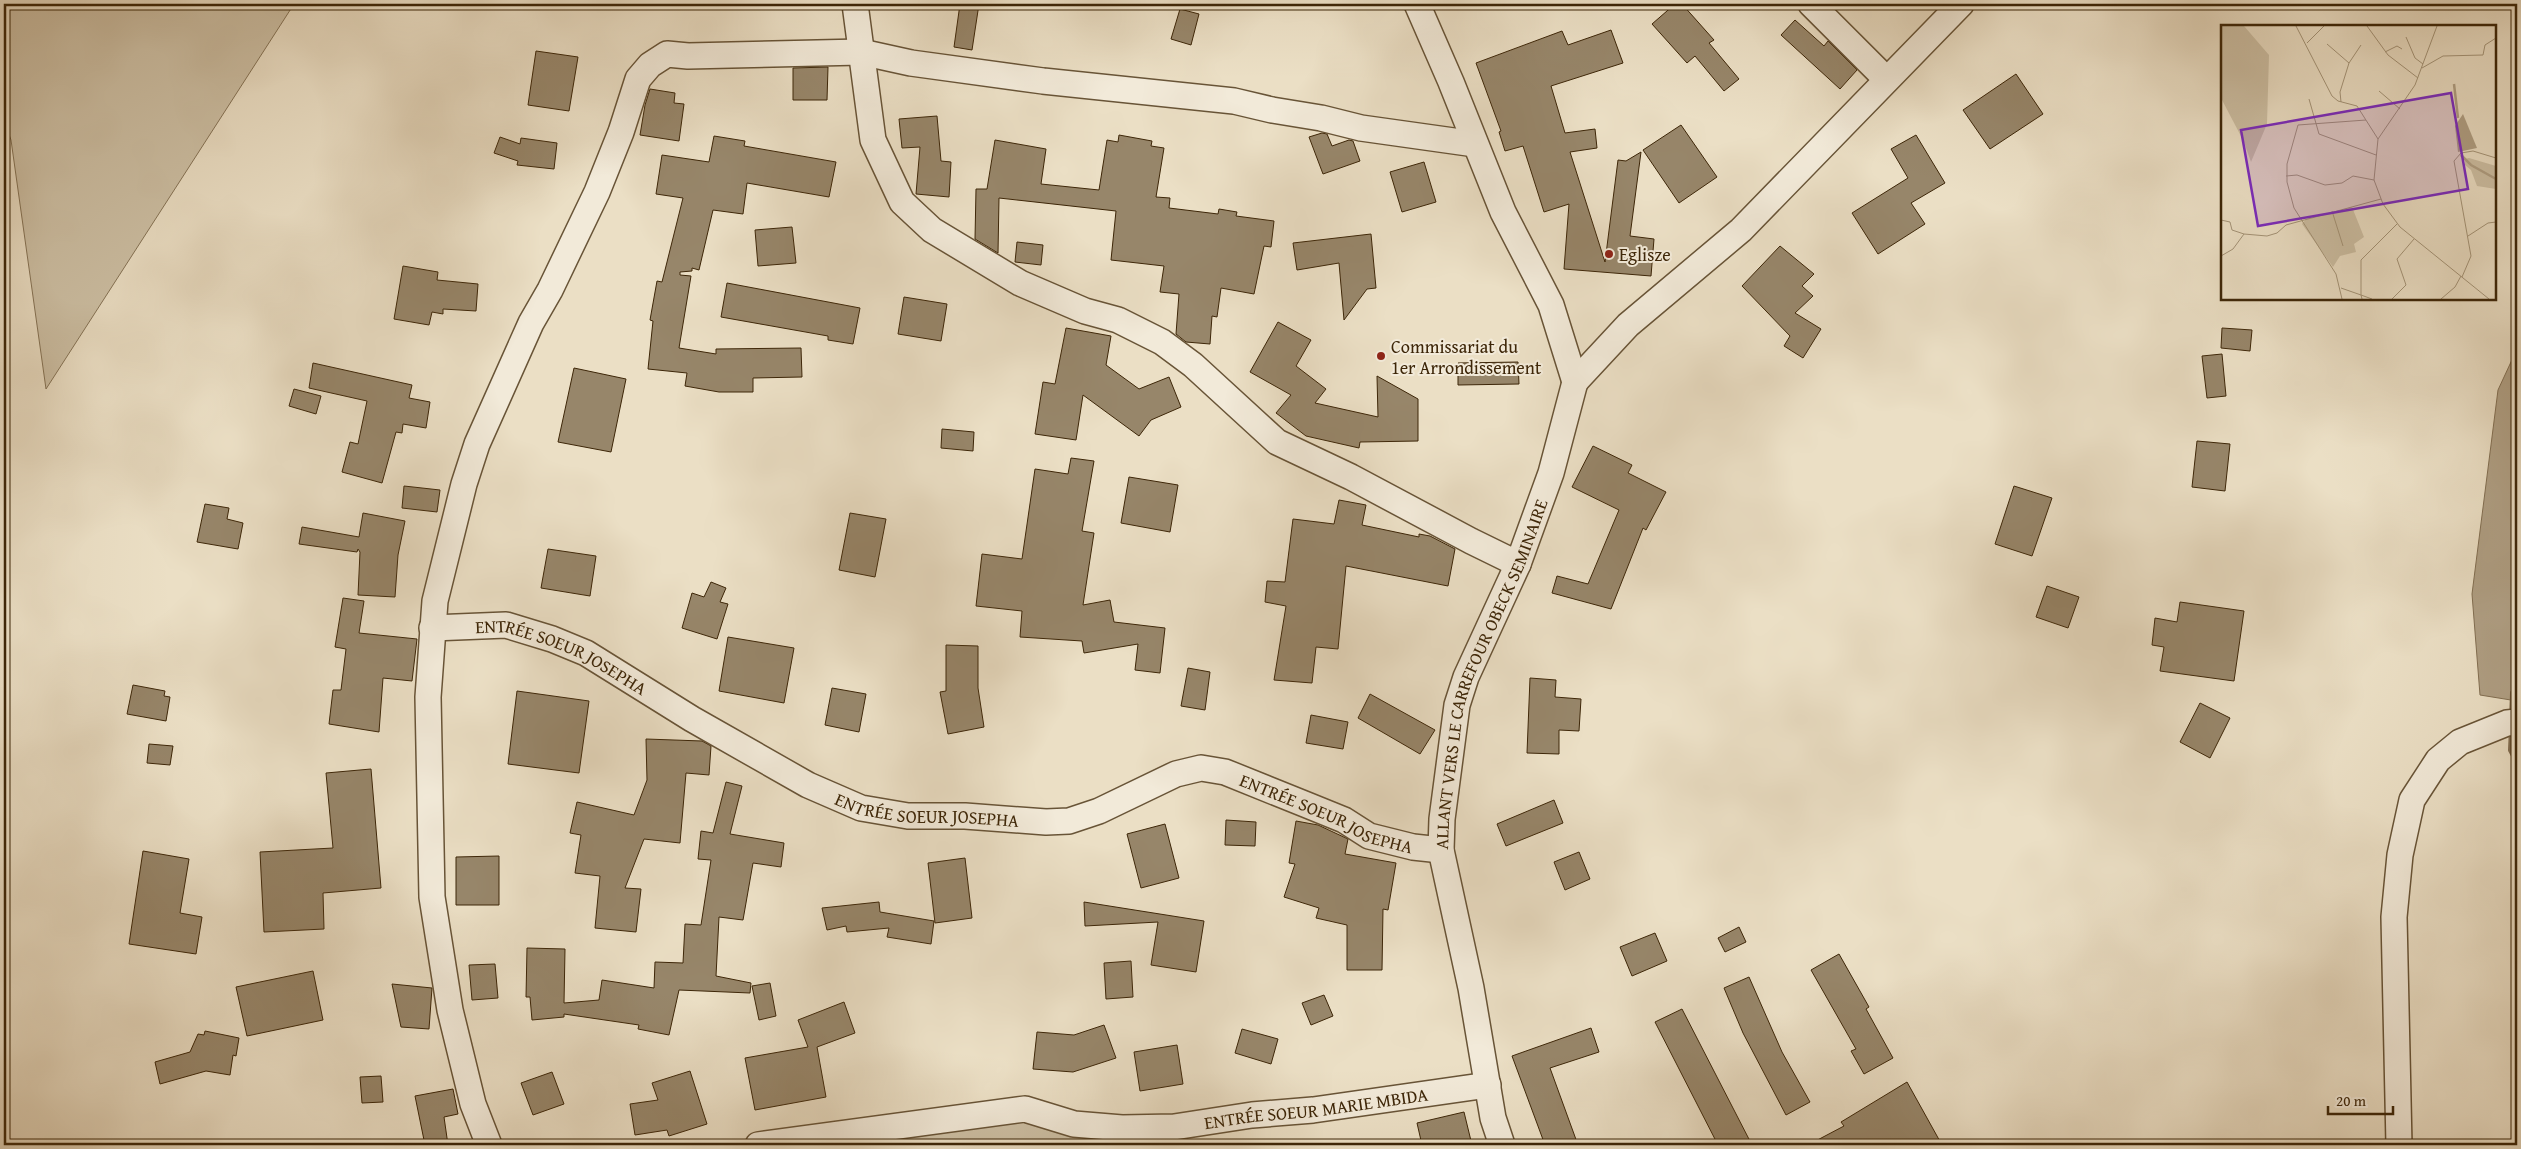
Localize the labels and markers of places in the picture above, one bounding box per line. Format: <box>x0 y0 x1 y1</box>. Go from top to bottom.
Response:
place label: Eglisze <box>1619 241 1671 268</box>
marker: Eglisze <box>1603 248 1615 260</box>
place label: Commissariat du 1er Arrondissement <box>1391 333 1542 381</box>
marker: Commissariat du 1er Arrondissement <box>1375 350 1387 362</box>

